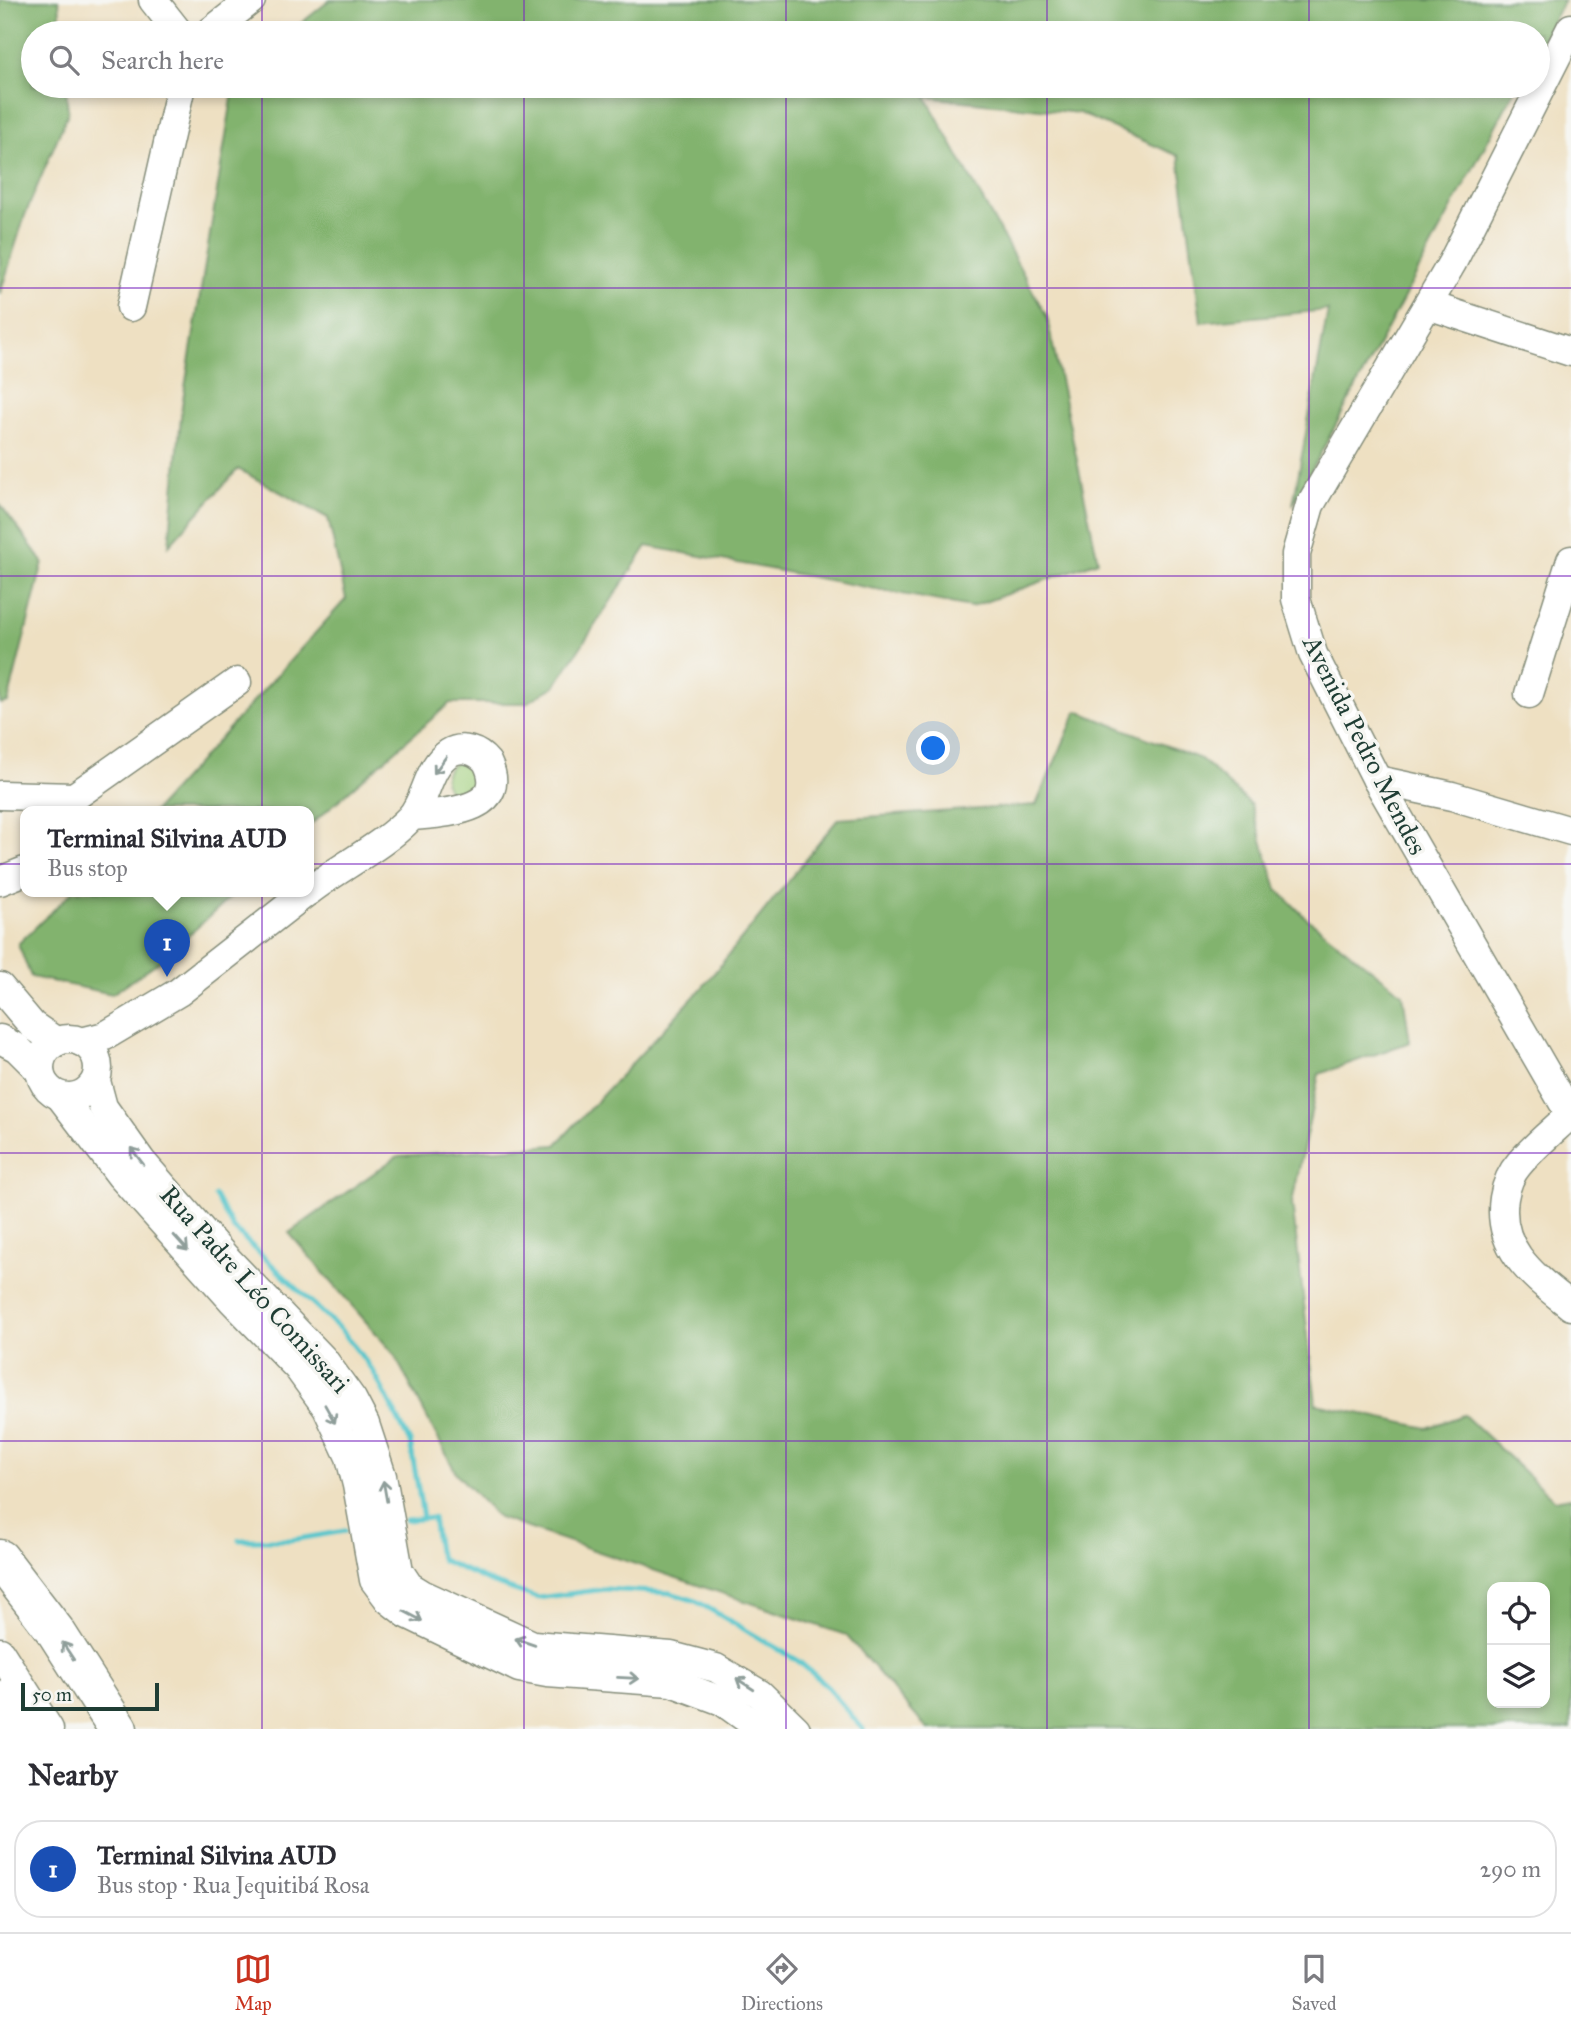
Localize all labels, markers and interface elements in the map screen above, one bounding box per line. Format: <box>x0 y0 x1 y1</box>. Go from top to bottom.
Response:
search box <box>21 21 1550 98</box>
icon: search <box>45 41 83 79</box>
text: Search here <box>101 44 224 76</box>
street label: Avenida Pedro Mendes <box>1295 629 1434 860</box>
your location <box>916 731 950 765</box>
one-way arrow <box>432 755 447 773</box>
popup <box>20 806 314 897</box>
text: Terminal Silvina AUD <box>47 822 287 854</box>
text: Bus stop <box>47 854 128 882</box>
pin: 1 <box>144 919 190 977</box>
one-way arrow <box>130 1147 145 1165</box>
street label: Rua Padre Léo Comissari <box>153 1178 357 1400</box>
one-way arrow <box>172 1234 189 1251</box>
one-way arrow <box>324 1403 337 1424</box>
one-way arrow <box>378 1481 391 1503</box>
map controls <box>1487 1582 1550 1708</box>
button: locate <box>1487 1582 1550 1645</box>
one-way arrow <box>402 1610 423 1623</box>
one-way arrow <box>514 1635 536 1647</box>
one-way arrow <box>61 1642 76 1661</box>
button: layers <box>1487 1645 1550 1708</box>
one-way arrow <box>616 1671 639 1684</box>
one-way arrow <box>736 1677 755 1692</box>
scale bar <box>21 1680 159 1712</box>
text: 50 m <box>32 1683 72 1706</box>
text: Nearby <box>28 1757 118 1793</box>
text: Terminal Silvina AUD <box>97 1839 337 1871</box>
text: 1 <box>48 1855 58 1883</box>
text: 290 m <box>1480 1855 1541 1883</box>
text: Bus stop · Rua Jequitibá Rosa <box>97 1871 369 1899</box>
tab: Map <box>234 1950 272 2015</box>
tab: Directions <box>741 1950 823 2015</box>
tab: Saved <box>1292 1950 1337 2015</box>

